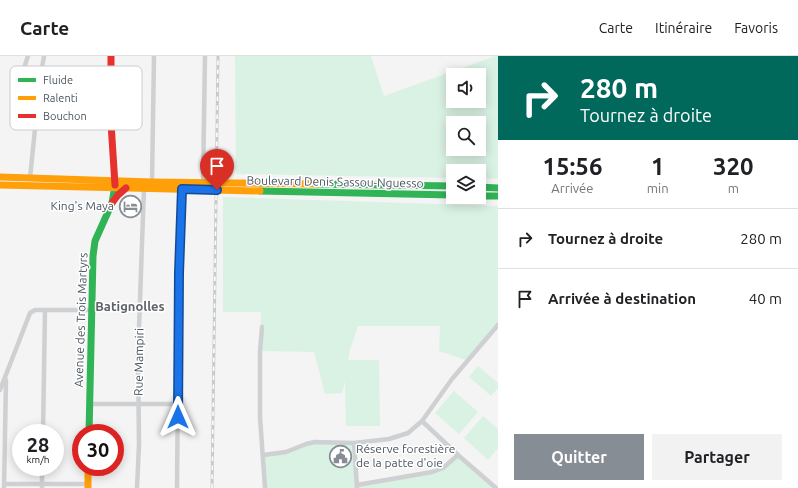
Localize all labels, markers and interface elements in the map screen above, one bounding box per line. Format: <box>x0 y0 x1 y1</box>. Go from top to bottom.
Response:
text: Carte <box>20 17 69 39</box>
text: Carte <box>599 20 633 36</box>
text: Itinéraire <box>655 20 712 36</box>
text: Favoris <box>734 20 778 36</box>
legend <box>10 66 142 130</box>
map controls <box>446 68 486 204</box>
button: sound <box>446 68 486 108</box>
icon: right <box>514 72 566 124</box>
text: 280 m <box>580 72 658 103</box>
text: Fluide <box>43 74 73 86</box>
text: Ralenti <box>43 92 78 104</box>
text: Tournez à droite <box>580 105 712 125</box>
text: Bouchon <box>43 110 87 122</box>
button: search <box>446 116 486 156</box>
pin <box>200 149 234 190</box>
text: 15:56 <box>542 153 602 180</box>
text: 1 <box>651 153 664 180</box>
text: 320 <box>713 153 754 180</box>
icon: arrive <box>206 155 228 177</box>
button: layers <box>446 164 486 204</box>
street label: Boulevard Denis Sassou-Nguesso <box>246 173 424 190</box>
text: Arrivée <box>551 181 593 195</box>
text: min <box>647 181 669 195</box>
text: m <box>728 181 739 195</box>
hotel icon: King's Maya <box>117 193 143 219</box>
place label: King's Maya <box>50 199 114 212</box>
icon: right <box>514 228 536 250</box>
text: Tournez à droite <box>548 230 663 247</box>
text: 280 m <box>740 230 782 247</box>
street label: Avenue des Trois Martyrs <box>72 252 89 388</box>
icon: arrive <box>514 288 536 310</box>
text: Arrivée à destination <box>548 290 696 307</box>
text: 40 m <box>749 290 782 307</box>
district label: Batignolles <box>95 299 165 313</box>
street label: Rue Mampiri <box>131 328 146 396</box>
position arrow <box>157 396 199 438</box>
speed limit sign: 30 <box>72 424 124 476</box>
text: 28 <box>27 433 49 456</box>
button: Quitter <box>514 434 644 480</box>
button: Partager <box>652 434 782 480</box>
place label: Réserve forestière de la patte d'oie <box>356 442 455 469</box>
public building icon: Réserve forestière de la patte d'oie <box>327 443 353 469</box>
text: km/h <box>26 454 50 465</box>

